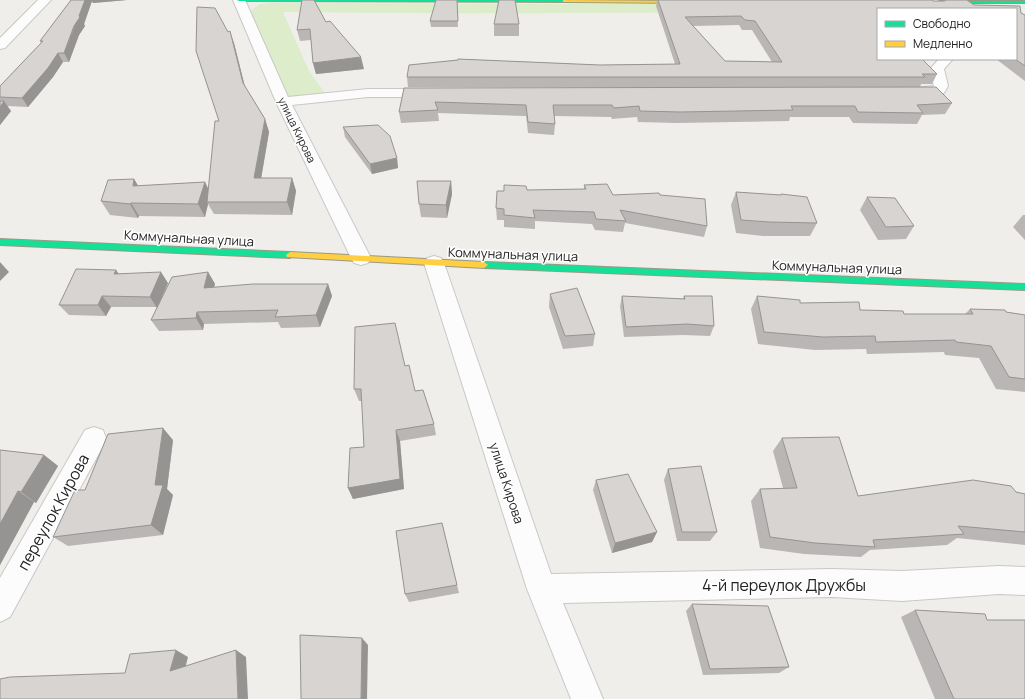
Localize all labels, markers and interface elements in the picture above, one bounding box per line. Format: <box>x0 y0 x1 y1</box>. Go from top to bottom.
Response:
legend <box>877 8 1017 60</box>
text: Свободно <box>913 15 971 32</box>
text: Медленно <box>913 35 973 52</box>
street label: улица Кирова <box>275 95 320 165</box>
street label: Коммунальная улица <box>123 226 255 250</box>
street label: Коммунальная улица <box>448 243 578 265</box>
street label: Коммунальная улица <box>772 256 902 278</box>
street label: улица Кирова <box>485 440 529 526</box>
street label: переулок Кирова <box>12 450 94 574</box>
street label: 4-й переулок Дружбы <box>702 574 866 596</box>

